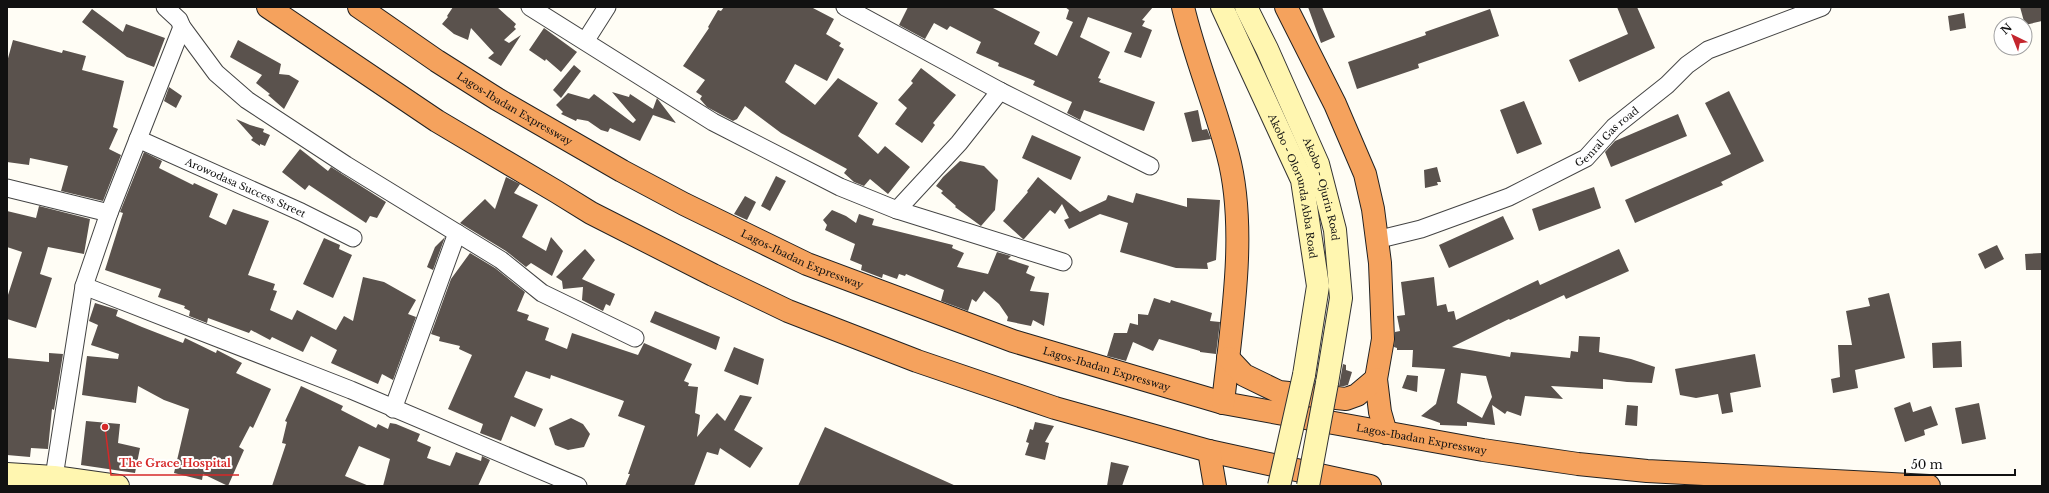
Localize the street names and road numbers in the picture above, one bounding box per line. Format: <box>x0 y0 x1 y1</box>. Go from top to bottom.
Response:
street label: Lagos-Ibadan Expressway <box>454 69 575 148</box>
street label: Genral Gas road <box>1573 104 1642 170</box>
street label: Akobo - Olorunda Abba Road <box>1265 111 1320 260</box>
street label: Akobo - Ojurin Road <box>1300 135 1342 242</box>
street label: Arowodasa Success Street <box>182 155 308 220</box>
street label: Lagos-Ibadan Expressway <box>739 227 866 292</box>
street label: Lagos-Ibadan Expressway <box>1041 344 1173 394</box>
street label: Lagos-Ibadan Expressway <box>1355 421 1488 458</box>

